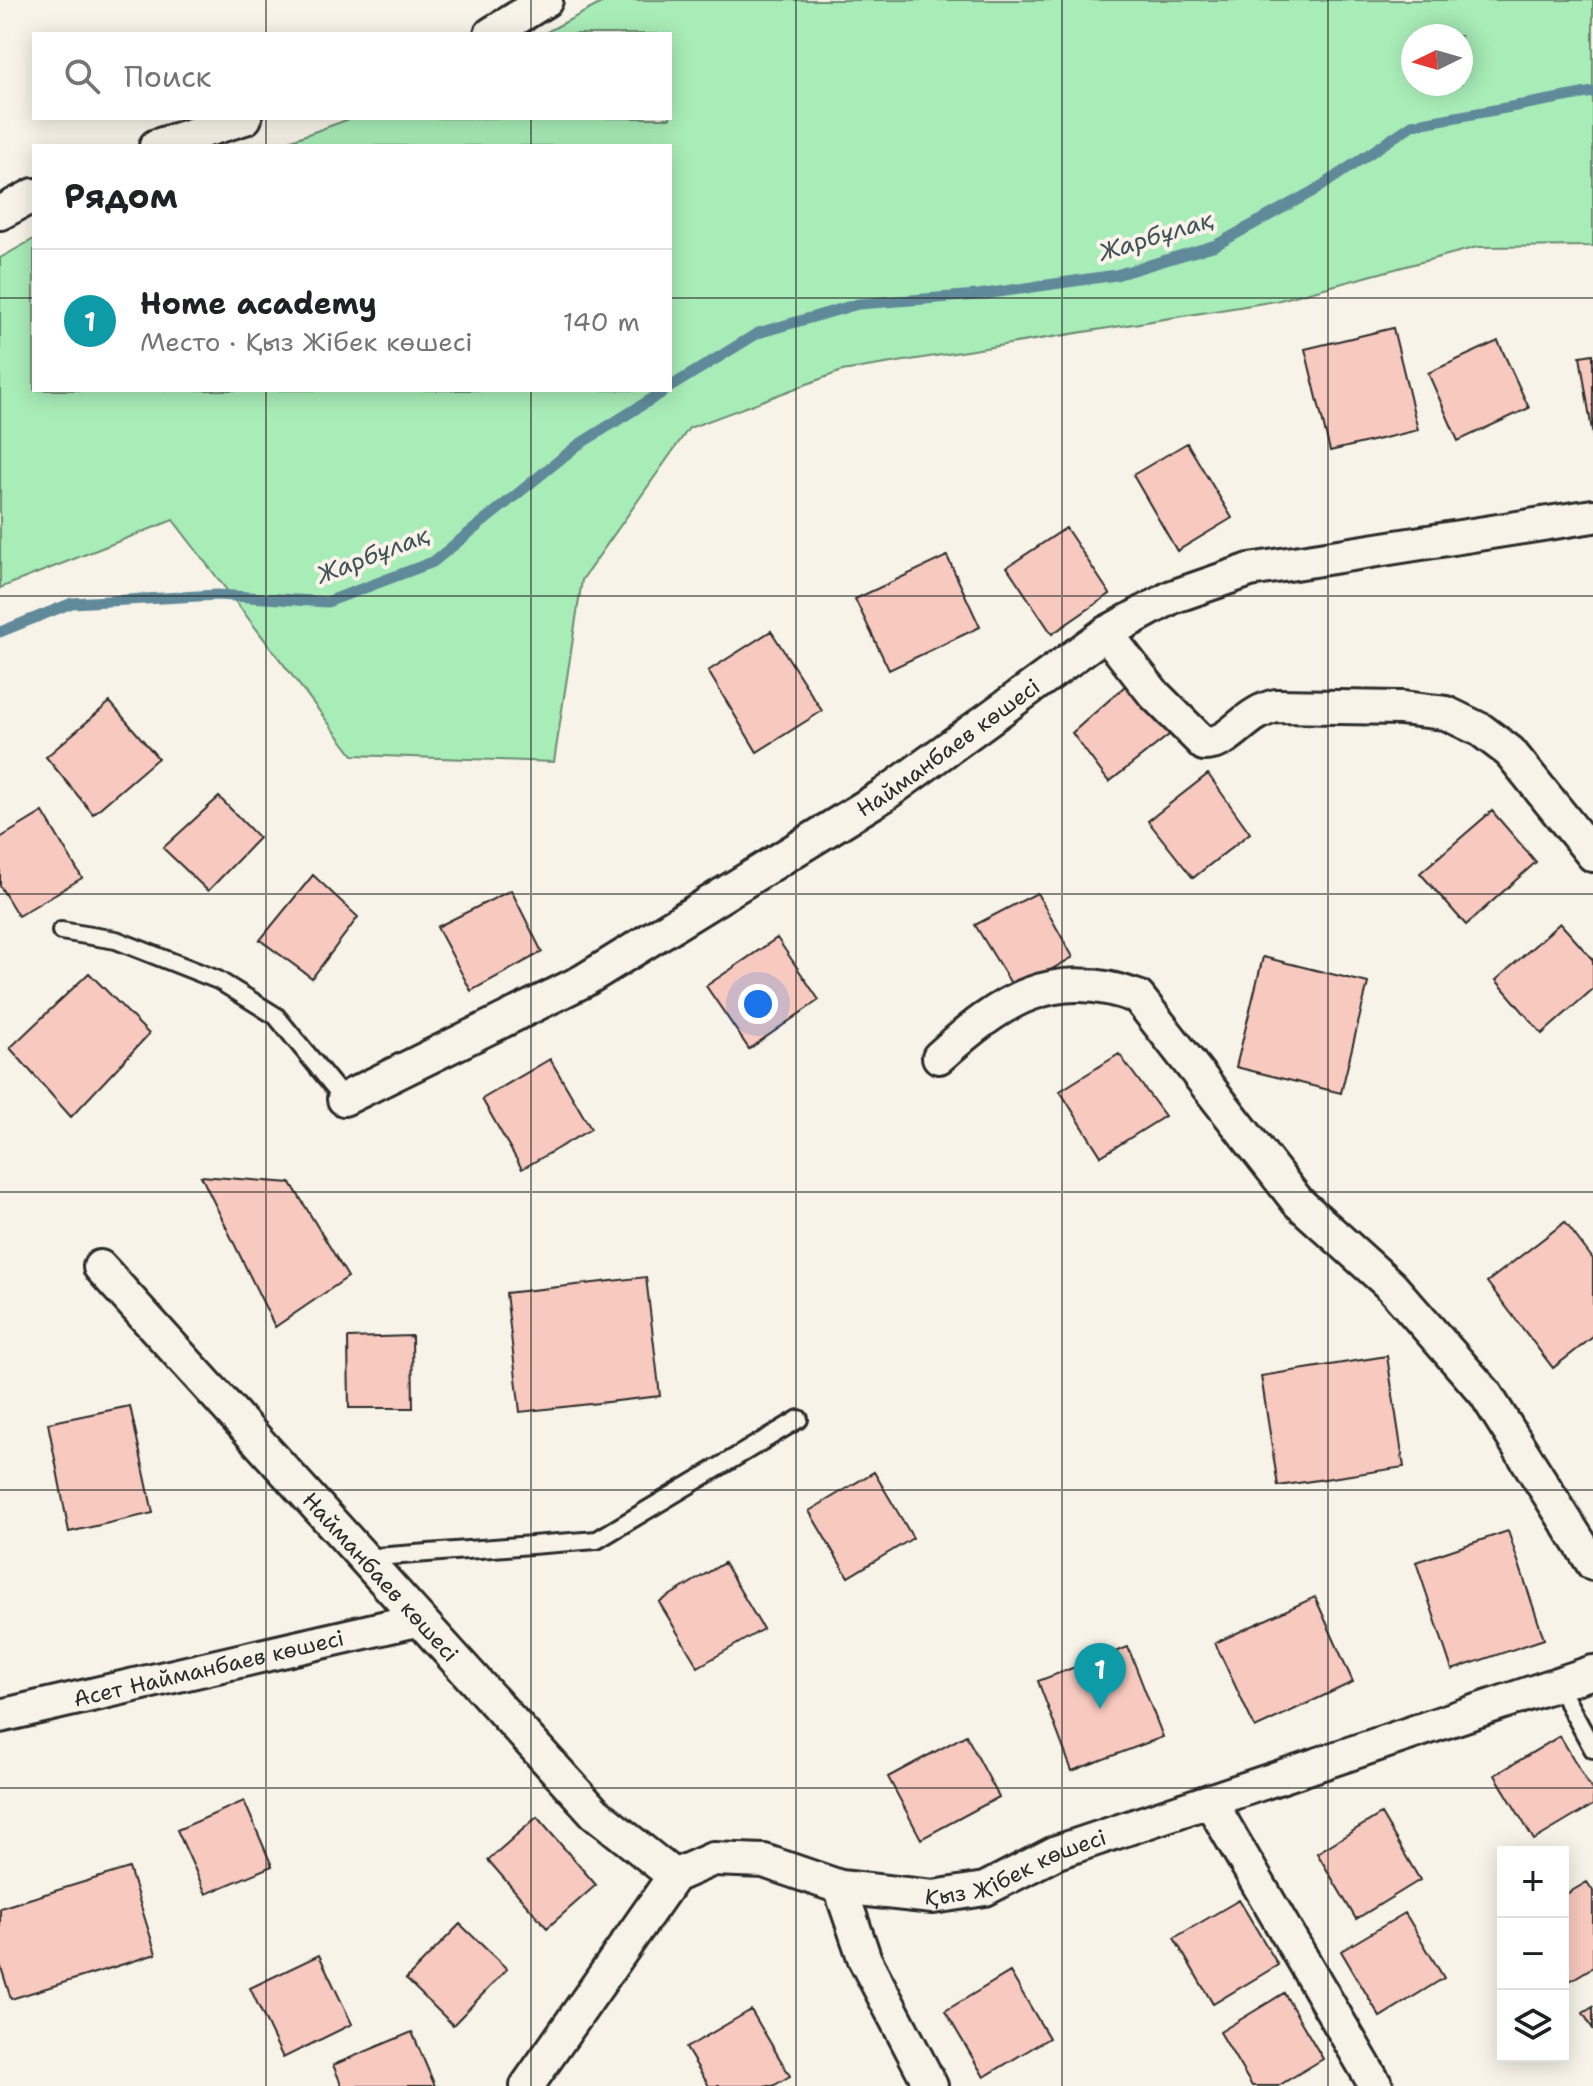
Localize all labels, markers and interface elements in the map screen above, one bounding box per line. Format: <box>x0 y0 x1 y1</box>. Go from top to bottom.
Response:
north arrow <box>1401 24 1473 96</box>
search box <box>32 32 672 120</box>
icon: search <box>60 54 104 98</box>
text: Поиск <box>124 56 212 97</box>
text: Рядом <box>64 173 178 219</box>
water label: Жарбұлақ <box>1094 203 1218 269</box>
text: Home academy <box>140 283 377 324</box>
text: 1 <box>84 304 96 339</box>
text: 140 m <box>563 304 640 339</box>
text: Место · Қыз Жібек көшесі <box>140 324 473 359</box>
water label: Жарбұлақ <box>311 519 434 592</box>
street label: Найманбаев көшесі <box>851 672 1045 823</box>
your location <box>738 984 778 1024</box>
street label: Найманбаев көшесі <box>296 1486 465 1668</box>
street label: Асет Найманбаев көшесі <box>70 1623 347 1713</box>
pin: 1 <box>1074 1643 1126 1709</box>
street label: Қыз Жібек көшесі <box>924 1822 1110 1912</box>
map controls <box>1497 1846 1569 2062</box>
button: + <box>1497 1846 1569 1918</box>
button: − <box>1497 1918 1569 1990</box>
button: layers <box>1497 1990 1569 2062</box>

